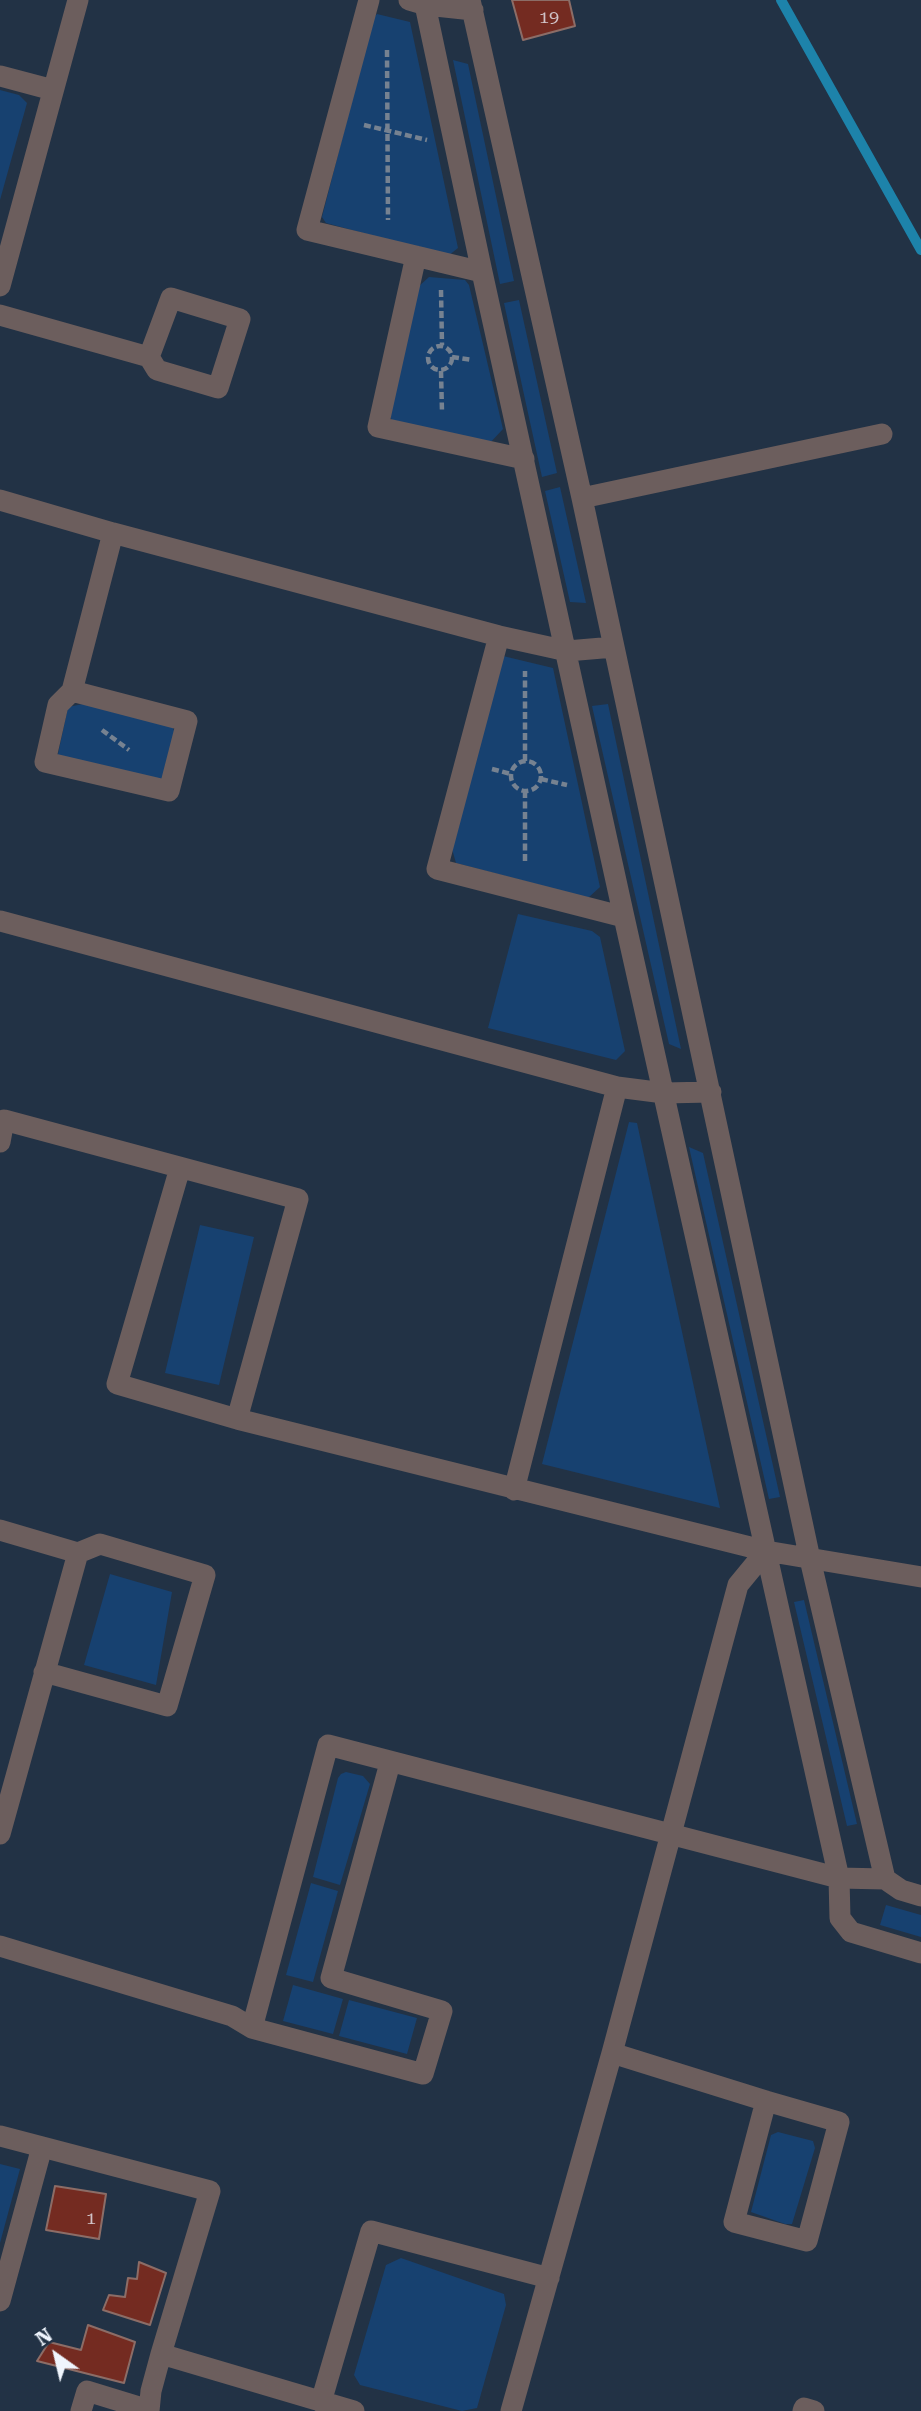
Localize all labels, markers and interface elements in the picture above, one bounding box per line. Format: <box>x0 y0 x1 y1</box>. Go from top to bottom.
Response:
house number: 19 <box>539 7 559 29</box>
house number: 1 <box>86 2208 96 2230</box>
north arrow <box>21 2320 91 2390</box>
text: N <box>31 2324 56 2351</box>

